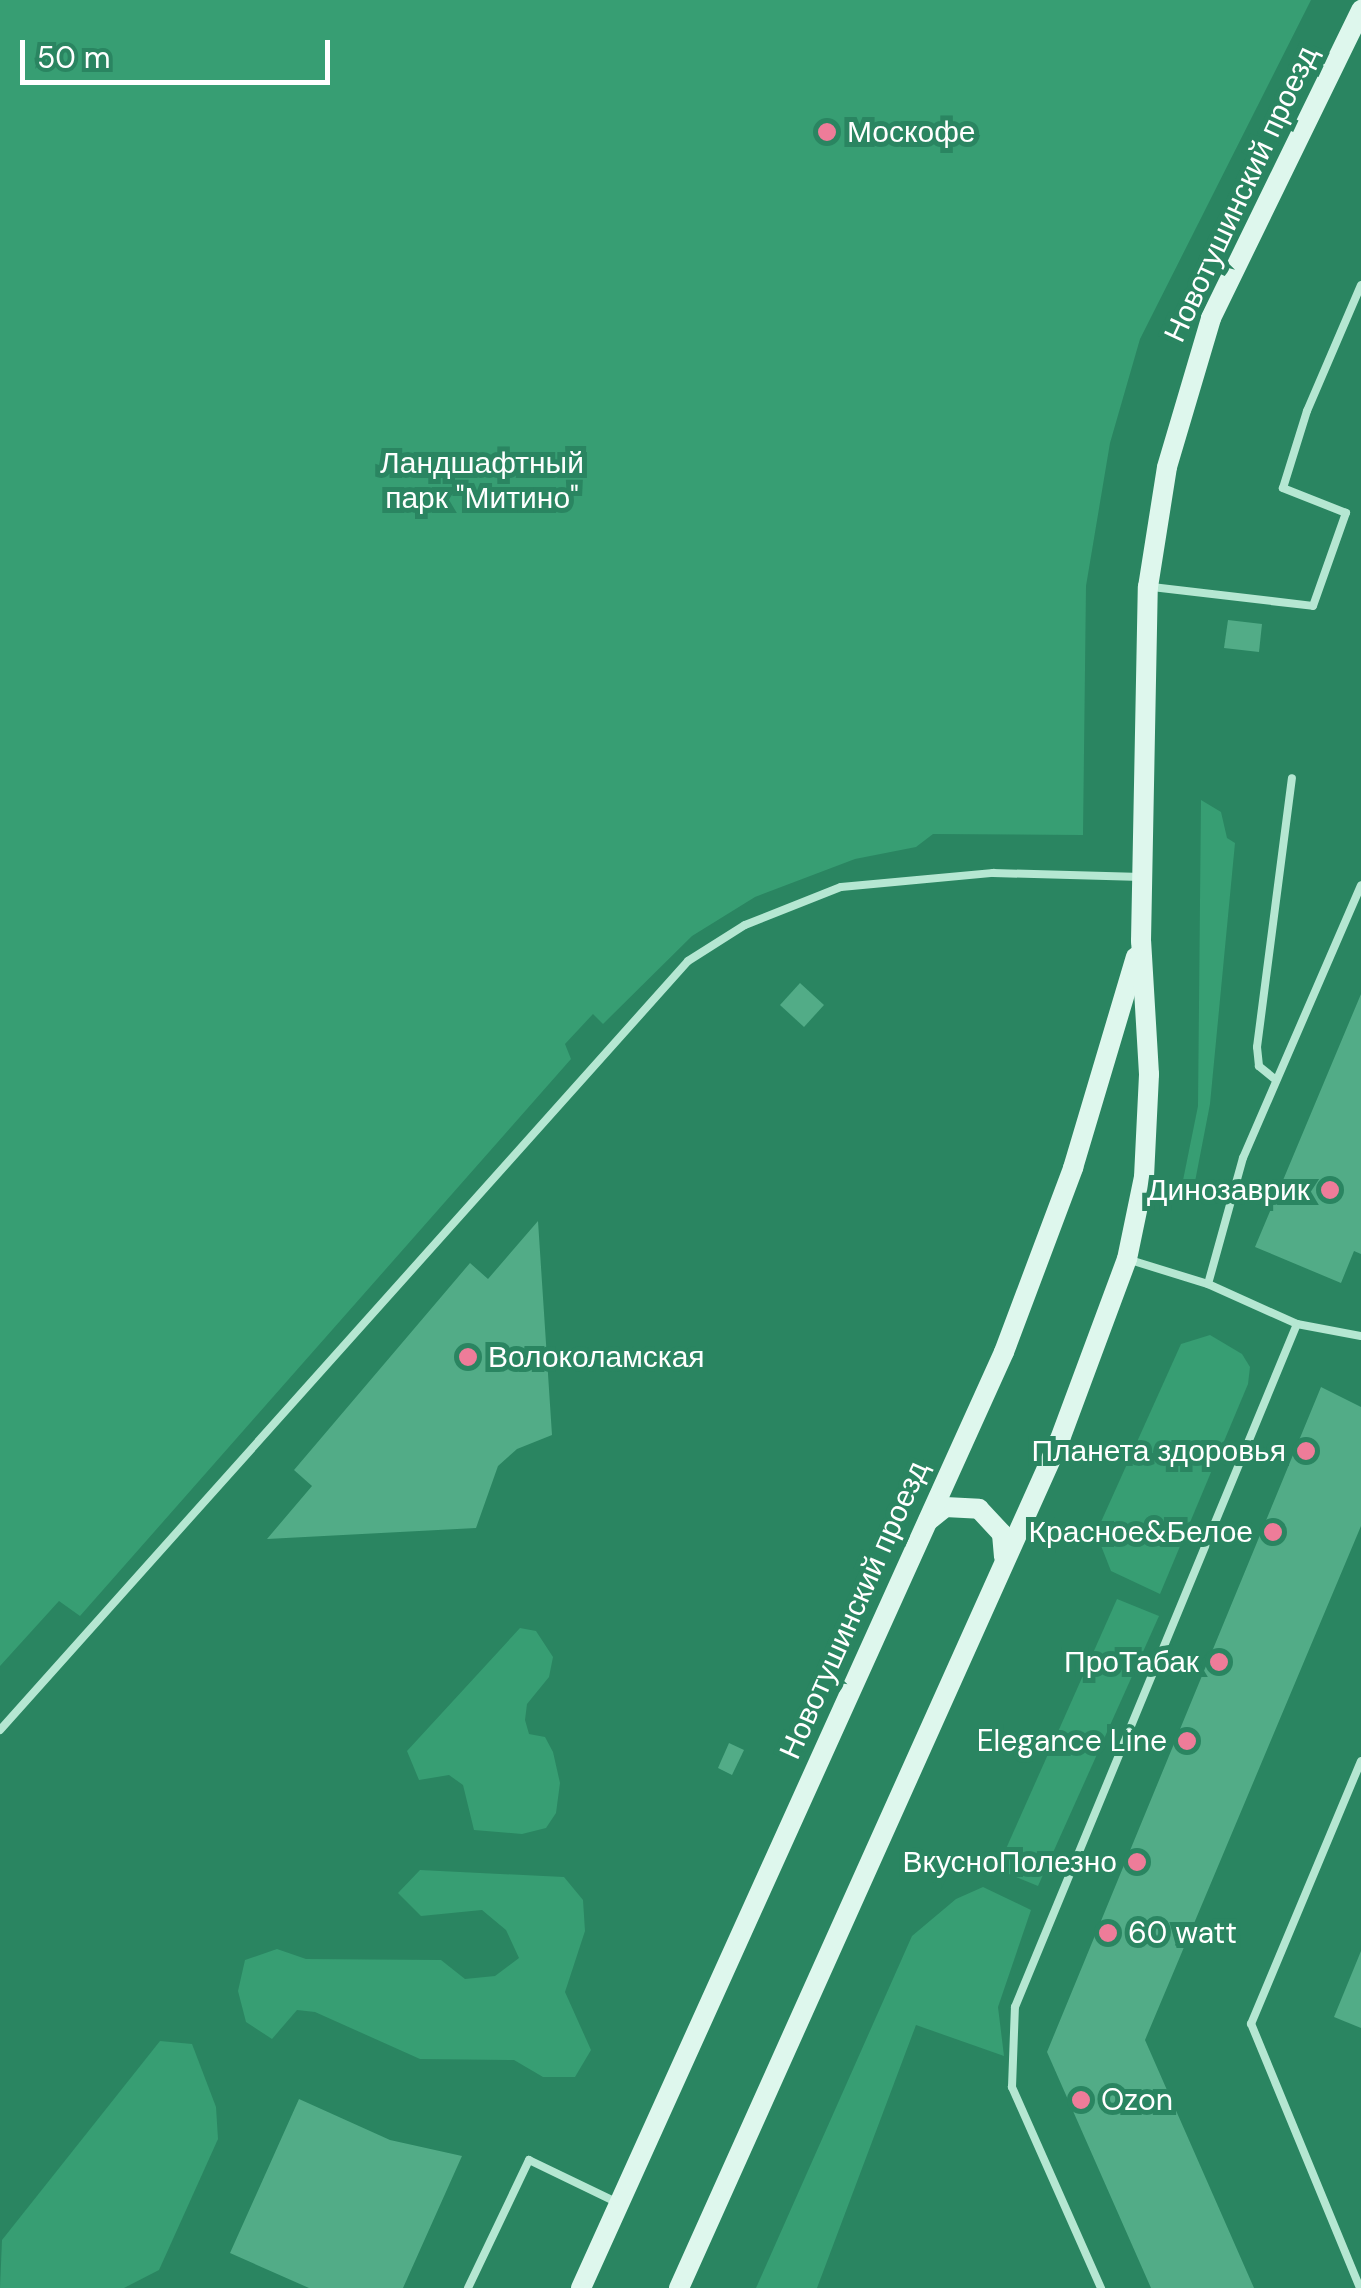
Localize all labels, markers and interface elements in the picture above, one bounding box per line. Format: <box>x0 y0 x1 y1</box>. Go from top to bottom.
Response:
scale bar <box>25 20 335 82</box>
text: 50 m <box>37 38 111 77</box>
street label: Новотушинский проезд <box>1157 40 1325 348</box>
place label: Москофе <box>847 114 976 150</box>
marker: Москофе <box>816 121 838 143</box>
park label: Ландшафтный парк "Митино" <box>380 445 584 516</box>
place label: Динозаврик <box>1147 1172 1310 1208</box>
marker: Динозаврик <box>1319 1179 1341 1201</box>
place label: Волоколамская <box>488 1339 705 1375</box>
marker: Волоколамская <box>457 1346 479 1368</box>
place label: Планета здоровья <box>1031 1433 1286 1469</box>
marker: Планета здоровья <box>1295 1440 1317 1462</box>
street label: Новотушинский проезд <box>772 1455 936 1765</box>
place label: Красное&Белое <box>1029 1514 1253 1550</box>
marker: Красное&Белое <box>1262 1521 1284 1543</box>
place label: ПроТабак <box>1064 1644 1199 1680</box>
marker: ПроТабак <box>1208 1651 1230 1673</box>
place label: Elegance Line <box>977 1723 1167 1759</box>
marker: Elegance Line <box>1176 1730 1198 1752</box>
place label: ВкусноПолезно <box>902 1844 1117 1880</box>
marker: ВкусноПолезно <box>1126 1851 1148 1873</box>
place label: 60 watt <box>1128 1915 1237 1951</box>
marker: 60 watt <box>1097 1922 1119 1944</box>
place label: Ozon <box>1101 2082 1173 2118</box>
marker: Ozon <box>1070 2089 1092 2111</box>

